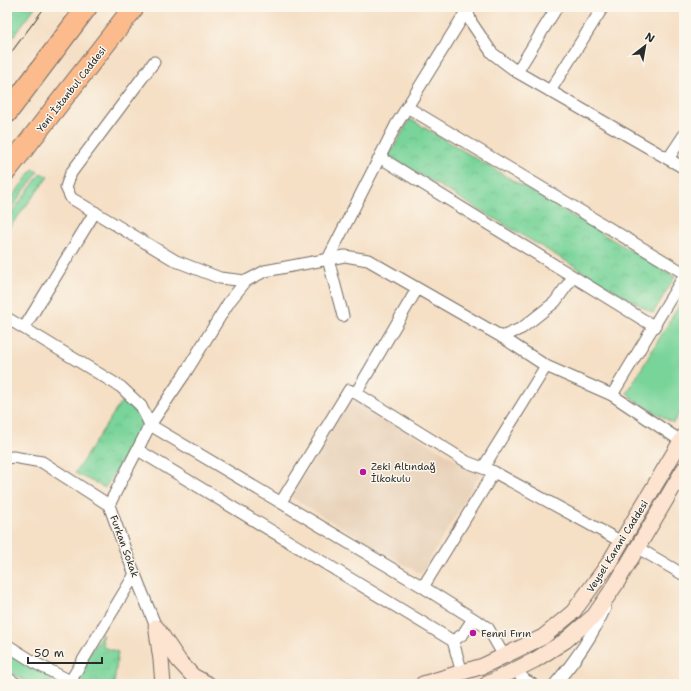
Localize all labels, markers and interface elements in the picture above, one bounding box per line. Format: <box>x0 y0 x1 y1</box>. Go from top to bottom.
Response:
north arrow <box>625 26 665 66</box>
text: N <box>642 29 658 47</box>
street label: Yeni İstanbul Caddesi <box>34 44 109 135</box>
place label: Zeki Altındağ İlkokulu <box>371 460 436 485</box>
marker: Zeki Altındağ İlkokulu <box>358 467 368 477</box>
street label: Veysel Karani Caddesi <box>584 498 651 595</box>
street label: Furkan Sokak <box>107 513 142 579</box>
place label: Fenni Fırın <box>481 627 531 640</box>
marker: Fenni Fırın <box>468 628 478 638</box>
scale bar <box>28 639 102 665</box>
text: 50 m <box>34 645 64 661</box>

